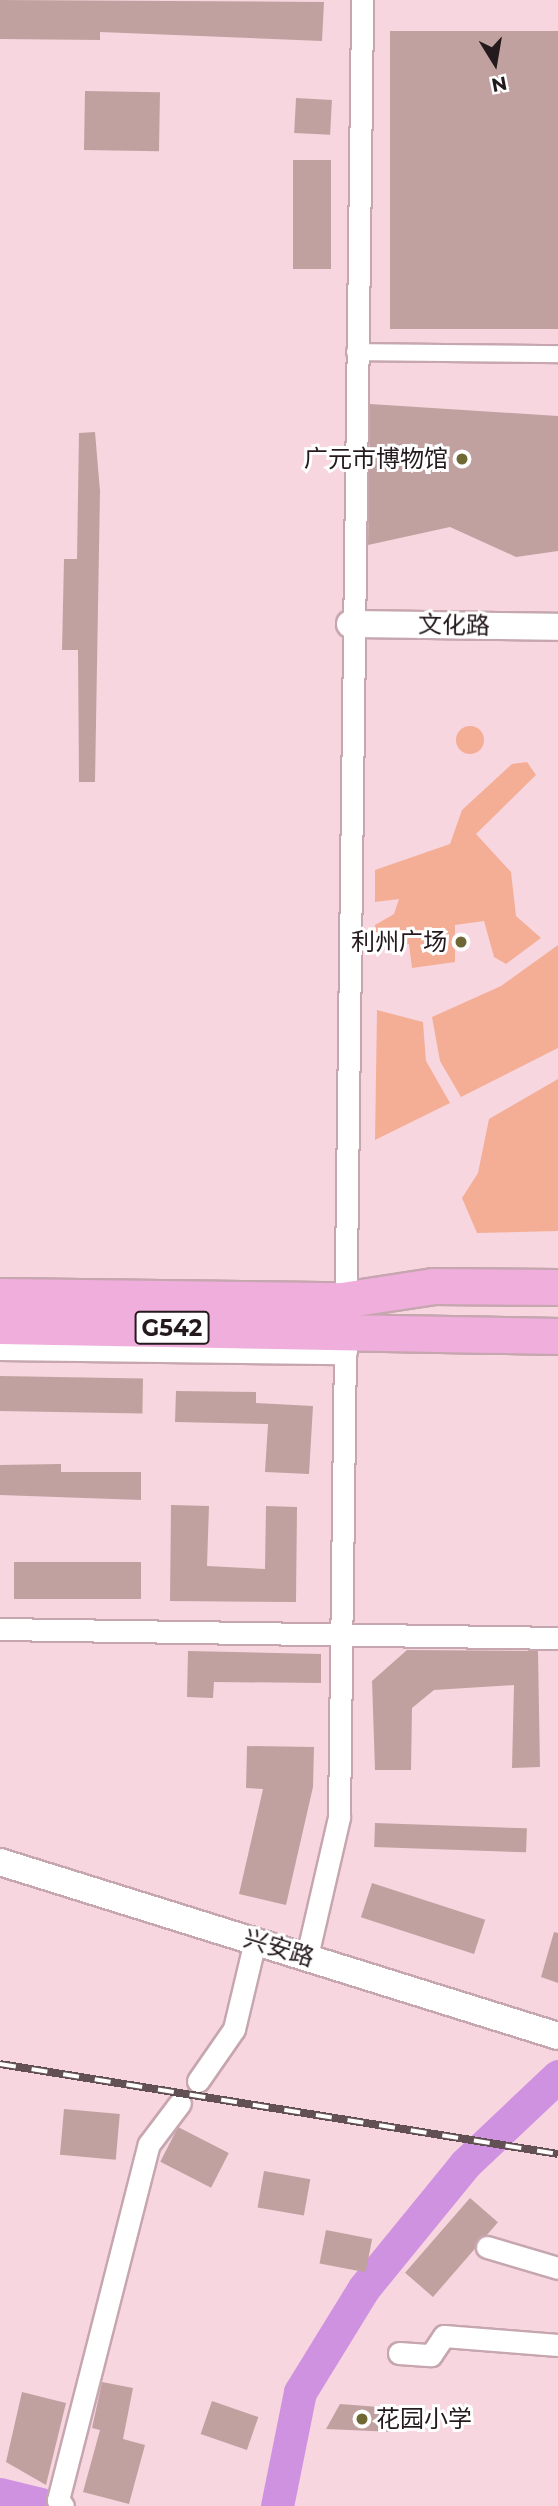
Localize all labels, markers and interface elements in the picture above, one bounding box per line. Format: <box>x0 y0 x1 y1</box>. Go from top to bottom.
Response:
north arrow <box>460 28 530 98</box>
text: N <box>489 71 509 97</box>
place label: 广元市博物馆 <box>304 445 448 473</box>
marker: 广元市博物馆 <box>454 451 470 467</box>
street label: 文化路 <box>418 610 490 640</box>
place label: 利州广场 <box>351 928 447 956</box>
marker: 利州广场 <box>453 934 469 950</box>
road number: G542 <box>134 1308 210 1348</box>
street label: 兴安路 <box>240 1924 318 1972</box>
place label: 花园小学 <box>376 2405 472 2433</box>
marker: 花园小学 <box>354 2411 370 2427</box>

